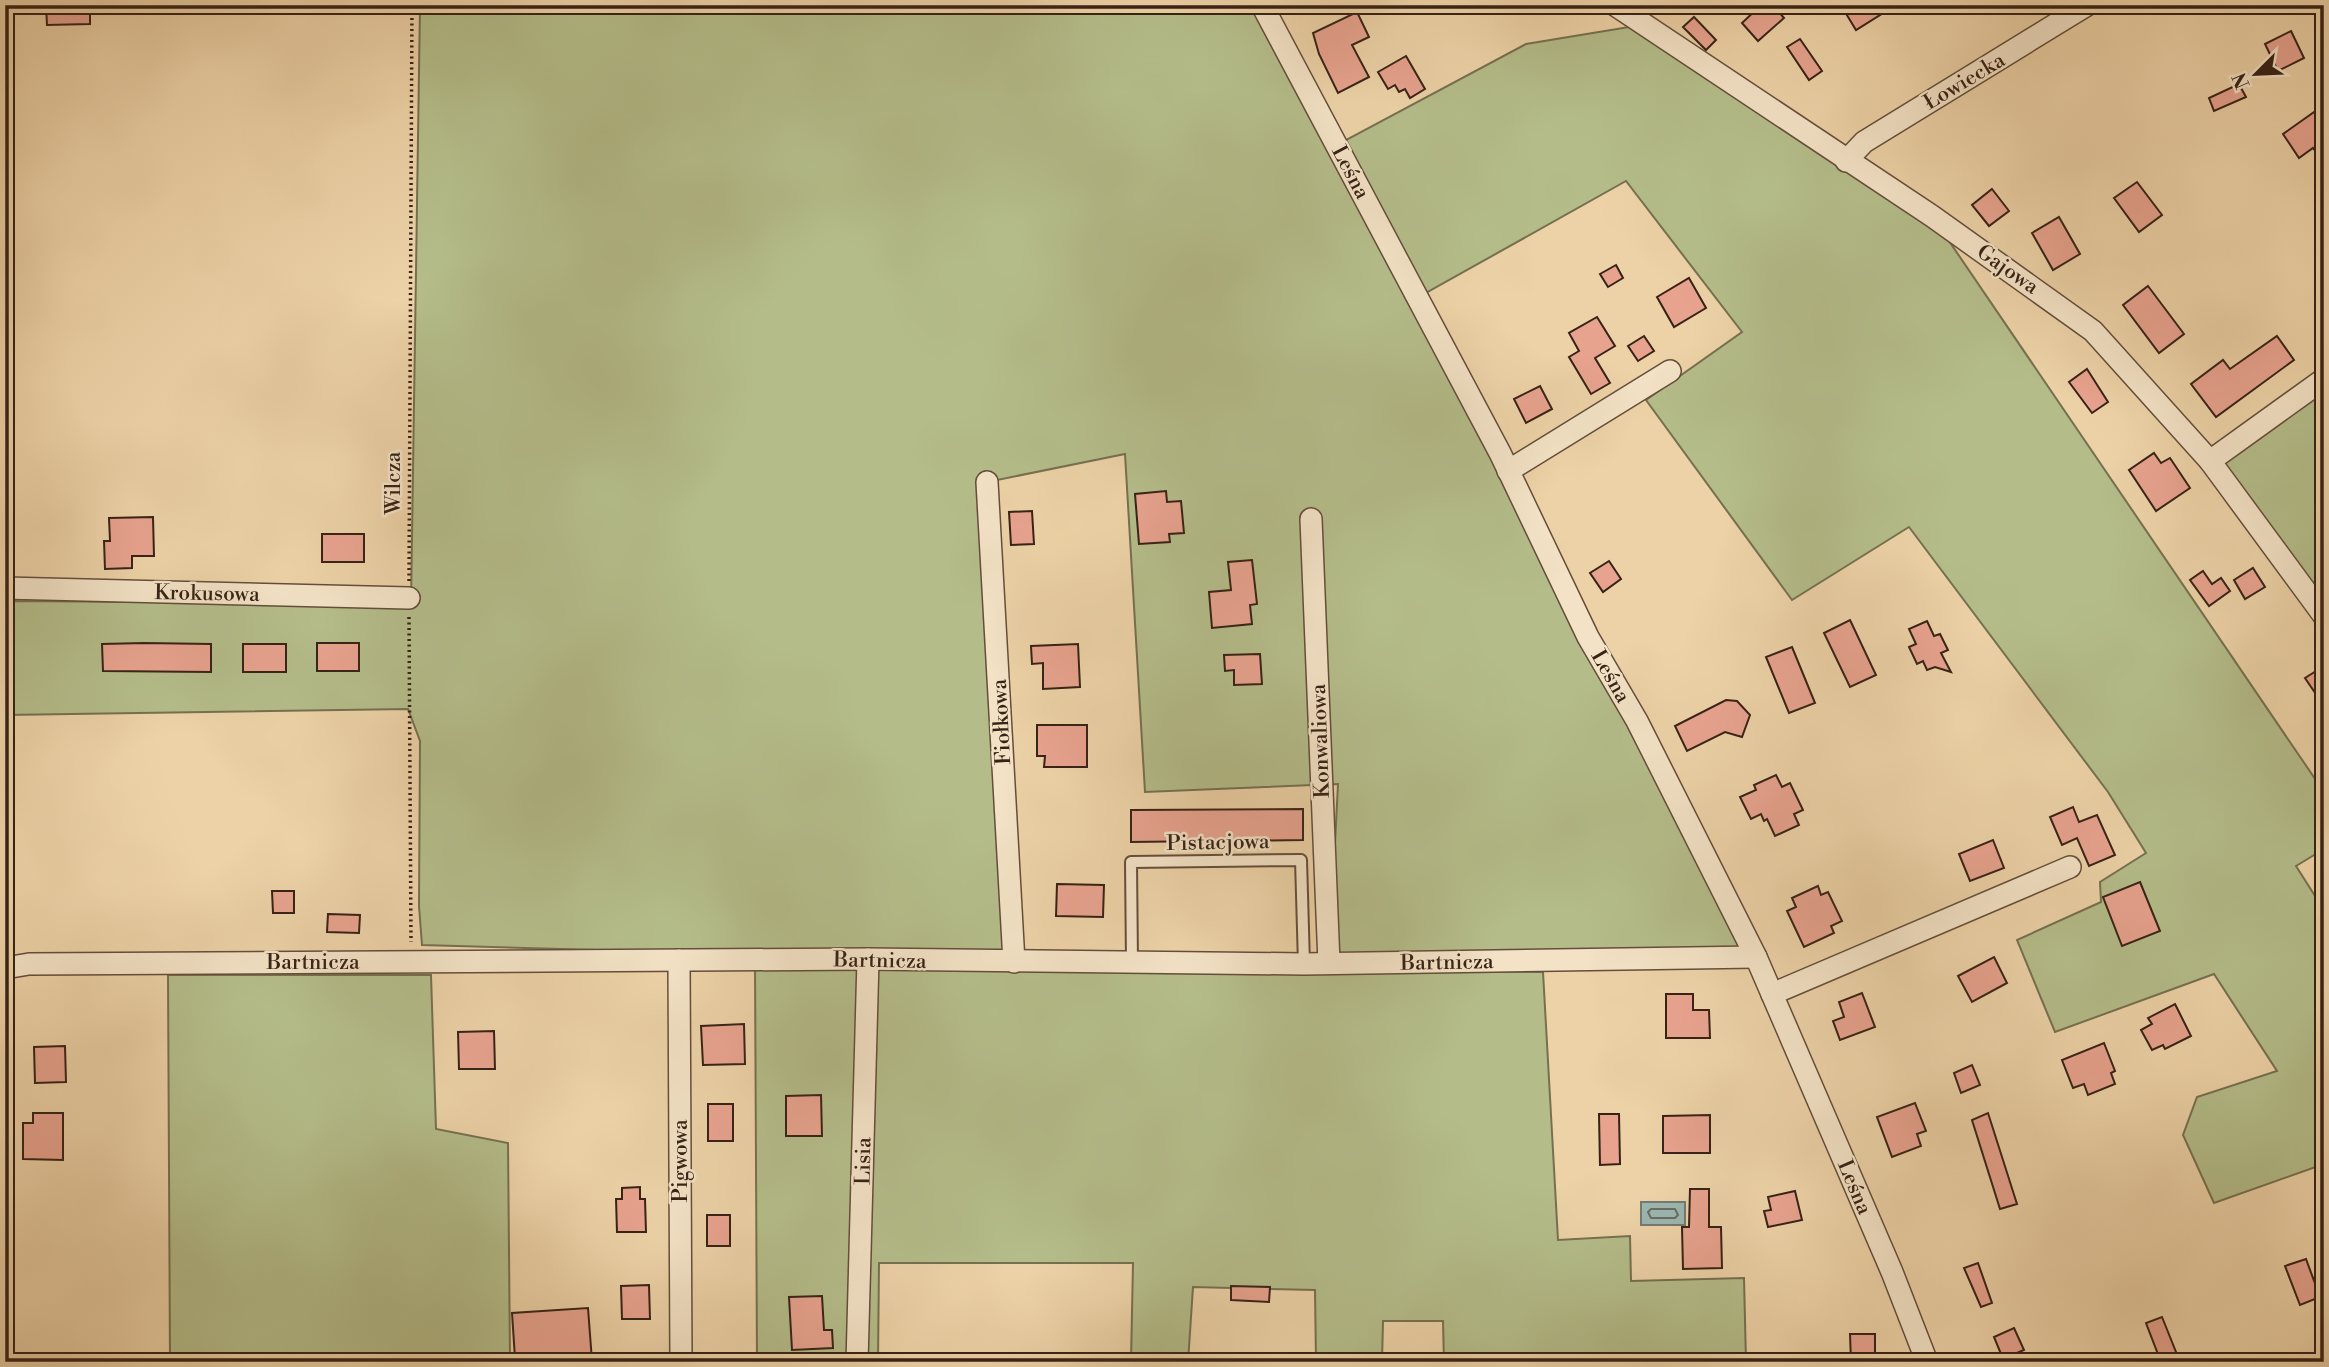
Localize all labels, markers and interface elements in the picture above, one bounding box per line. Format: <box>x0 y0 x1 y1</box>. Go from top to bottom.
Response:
north arrow <box>2220 38 2290 108</box>
street label: Łowiecka <box>1919 47 2010 116</box>
text: N <box>2227 69 2255 92</box>
street label: Leśna <box>1325 141 1375 204</box>
street label: Gajowa <box>1971 239 2044 301</box>
street label: Wilcza <box>381 451 407 515</box>
street label: Krokusowa <box>154 580 260 608</box>
street label: Leśna <box>1585 645 1636 708</box>
street label: Fiołkowa <box>987 678 1017 766</box>
street label: Konwaliowa <box>1306 683 1336 799</box>
street label: Pistacjowa <box>1166 829 1270 857</box>
street label: Bartnicza <box>832 947 927 975</box>
street label: Bartnicza <box>1399 949 1494 977</box>
street label: Bartnicza <box>265 950 360 976</box>
street label: Pigwowa <box>668 1119 694 1203</box>
street label: Lisia <box>851 1137 877 1185</box>
street label: Leśna <box>1831 1156 1877 1219</box>

